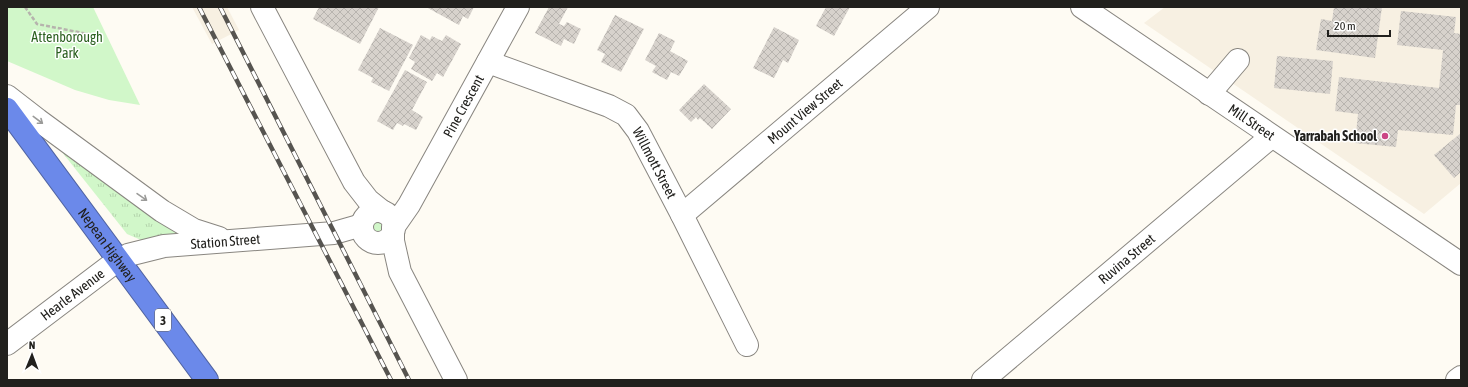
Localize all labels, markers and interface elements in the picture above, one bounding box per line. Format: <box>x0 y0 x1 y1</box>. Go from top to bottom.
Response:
scale bar <box>1328 12 1390 38</box>
text: 20 m <box>1334 19 1356 33</box>
park label: Attenborough Park <box>31 29 103 61</box>
street label: Pine Crescent <box>440 72 487 140</box>
street label: Mount View Street <box>764 75 846 147</box>
street label: Mill Street <box>1225 101 1278 143</box>
one-way arrow <box>32 116 43 124</box>
street label: Willmott Street <box>629 125 680 201</box>
place label: Yarrabah School <box>1293 128 1377 144</box>
marker: Yarrabah School <box>1380 131 1390 141</box>
one-way arrow <box>136 193 147 201</box>
street label: Nepean Highway <box>75 205 140 285</box>
street label: Ruvina Street <box>1095 230 1158 287</box>
street label: Station Street <box>190 231 261 252</box>
street label: Hearle Avenue <box>37 265 107 324</box>
road number: 3 <box>155 309 171 331</box>
north arrow <box>12 335 52 375</box>
text: N <box>29 339 36 351</box>

